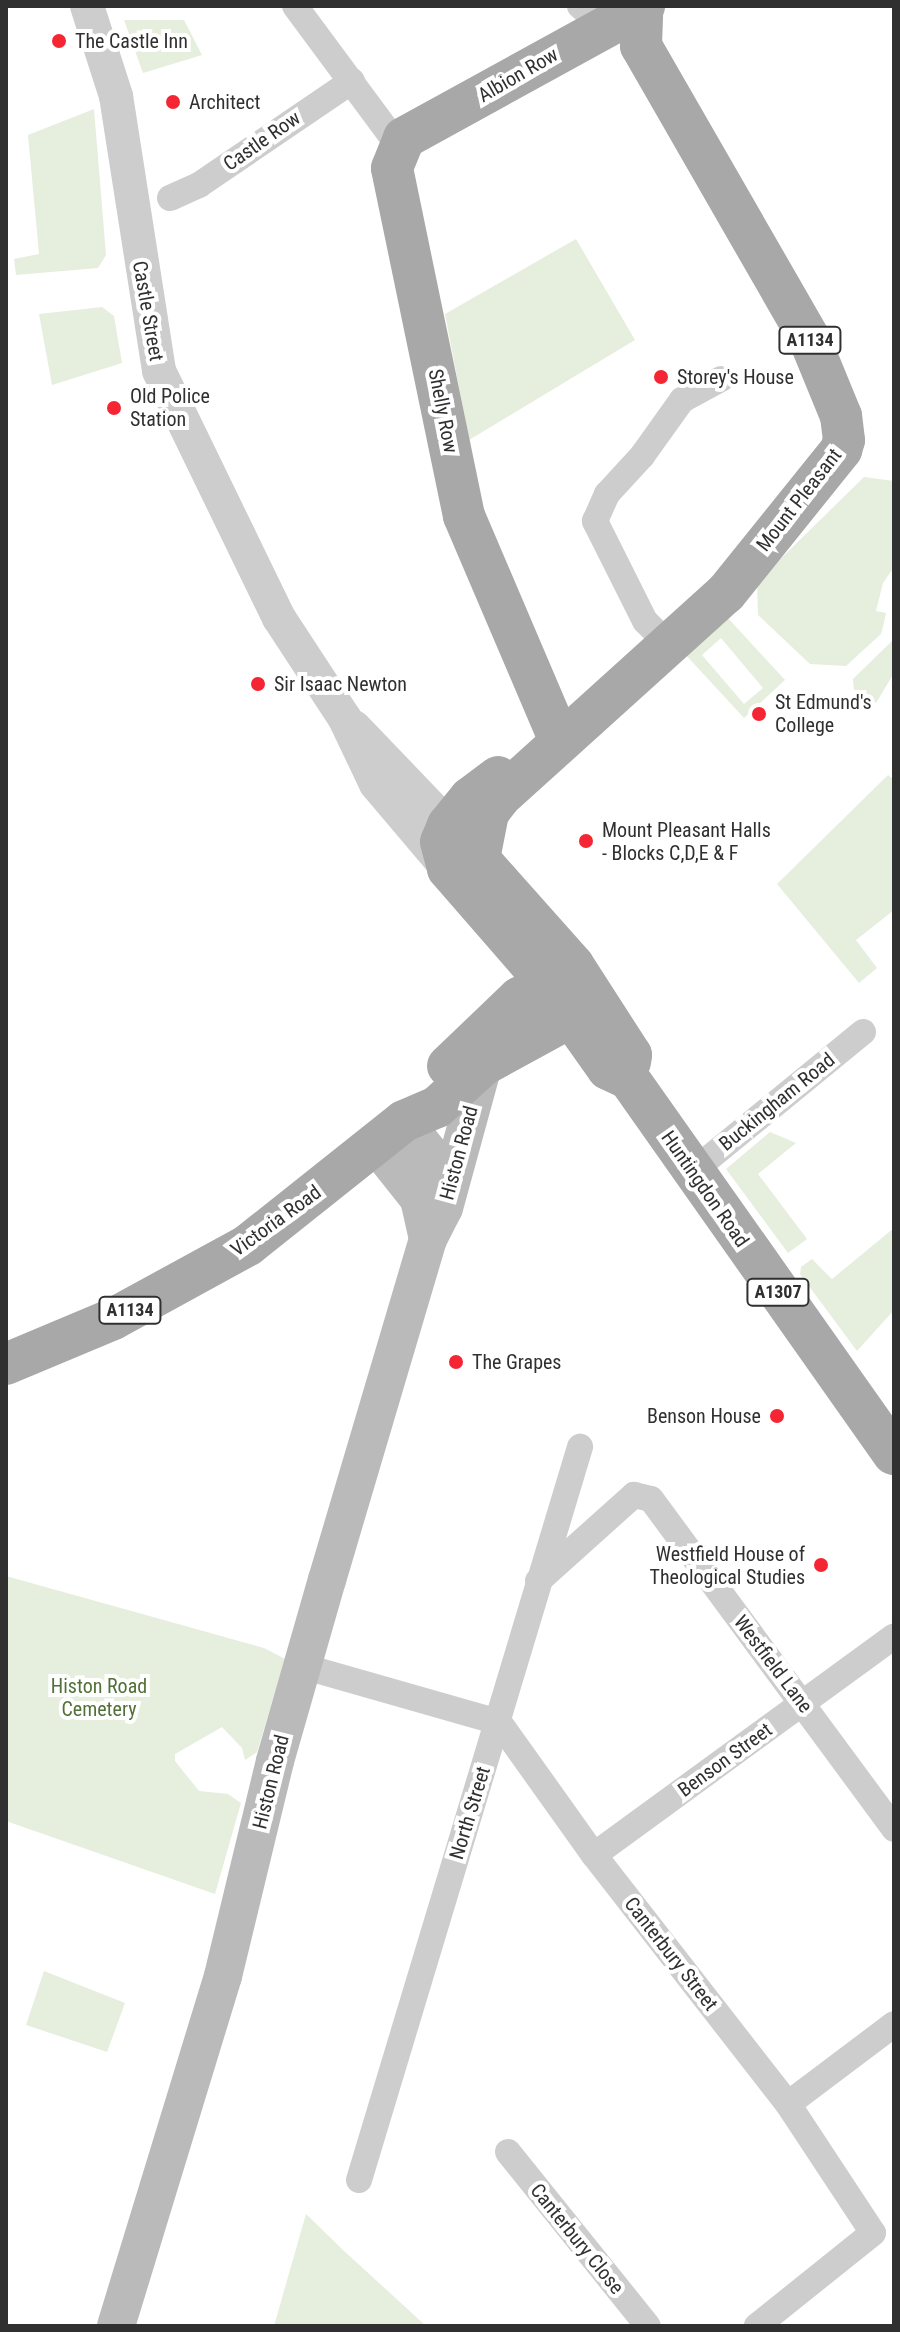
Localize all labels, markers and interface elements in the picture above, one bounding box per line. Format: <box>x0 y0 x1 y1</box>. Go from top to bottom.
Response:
place label: The Castle Inn <box>75 29 188 53</box>
marker: The Castle Inn <box>50 32 68 50</box>
street label: Albion Row <box>474 42 562 108</box>
place label: Architect <box>189 90 260 114</box>
marker: Architect <box>164 93 182 111</box>
street label: Castle Row <box>219 106 305 176</box>
street label: Castle Street <box>127 259 169 363</box>
road number: A1134 <box>778 326 842 354</box>
place label: Storey's House <box>677 365 794 389</box>
street label: Shelly Row <box>423 367 463 455</box>
marker: Storey's House <box>652 368 670 386</box>
place label: Old Police Station <box>130 384 210 431</box>
marker: Old Police Station <box>105 399 123 417</box>
street label: Mount Pleasant <box>751 444 847 556</box>
place label: Sir Isaac Newton <box>274 672 407 696</box>
marker: Sir Isaac Newton <box>249 675 267 693</box>
place label: St Edmund's College <box>775 690 872 737</box>
marker: St Edmund's College <box>750 705 768 723</box>
place label: Mount Pleasant Halls - Blocks C,D,E & F <box>602 818 771 865</box>
marker: Mount Pleasant Halls - Blocks C,D,E & F <box>577 832 595 850</box>
street label: Buckingham Road <box>714 1048 840 1156</box>
street label: Histon Road <box>435 1103 483 1203</box>
street label: Huntingdon Road <box>656 1126 754 1252</box>
street label: Victoria Road <box>226 1180 326 1262</box>
road number: A1307 <box>746 1278 810 1306</box>
road number: A1134 <box>98 1296 162 1324</box>
place label: The Grapes <box>472 1350 561 1374</box>
marker: The Grapes <box>447 1353 465 1371</box>
place label: Benson House <box>647 1404 761 1428</box>
marker: Benson House <box>768 1407 786 1425</box>
place label: Westfield House of Theological Studies <box>649 1542 805 1589</box>
marker: Westfield House of Theological Studies <box>812 1556 830 1574</box>
street label: Westfield Lane <box>729 1611 817 1717</box>
park label: Histon Road Cemetery <box>51 1675 147 1722</box>
street label: Benson Street <box>673 1718 777 1802</box>
street label: Histon Road <box>248 1732 294 1832</box>
street label: North Street <box>444 1764 496 1862</box>
street label: Canterbury Street <box>619 1892 723 2016</box>
street label: Canterbury Close <box>525 2179 629 2299</box>

